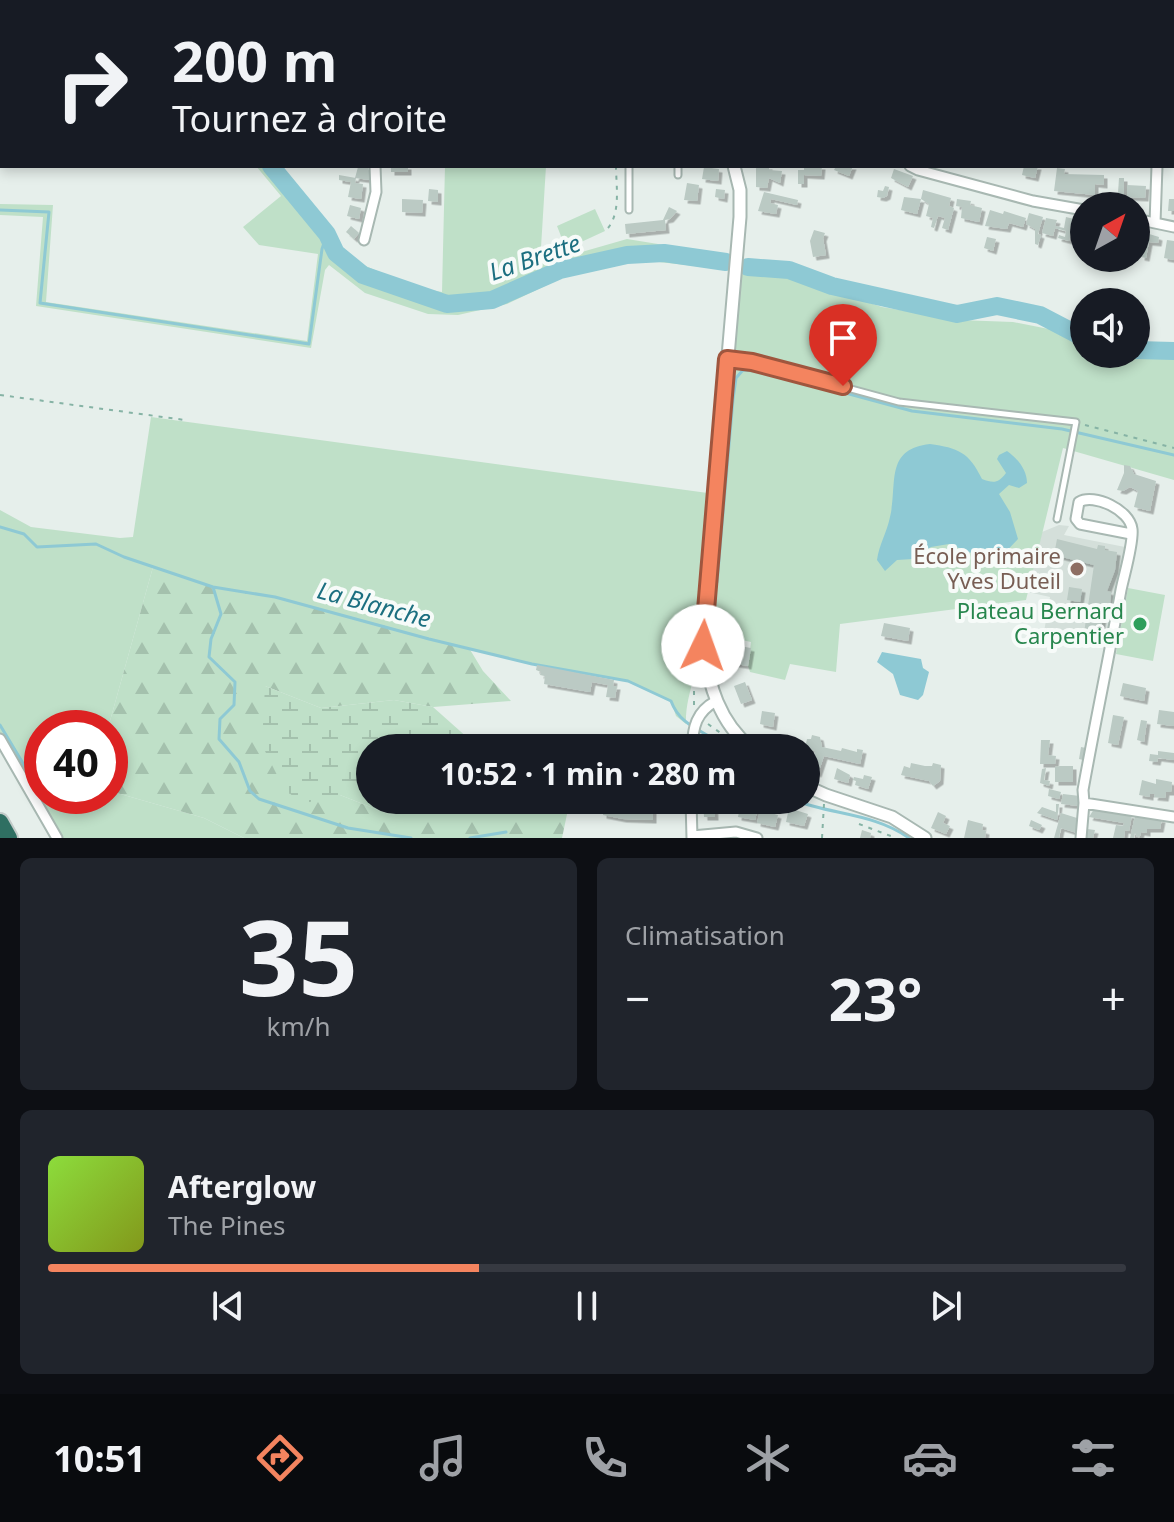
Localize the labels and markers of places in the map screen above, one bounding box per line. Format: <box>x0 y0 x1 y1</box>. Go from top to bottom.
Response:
pin <box>809 304 877 386</box>
place label: École primaire Yves Duteil <box>913 540 1061 595</box>
marker: École primaire Yves Duteil <box>1068 560 1086 578</box>
place label: Plateau Bernard Carpentier <box>957 595 1124 650</box>
marker: Plateau Bernard Carpentier <box>1131 615 1149 633</box>

